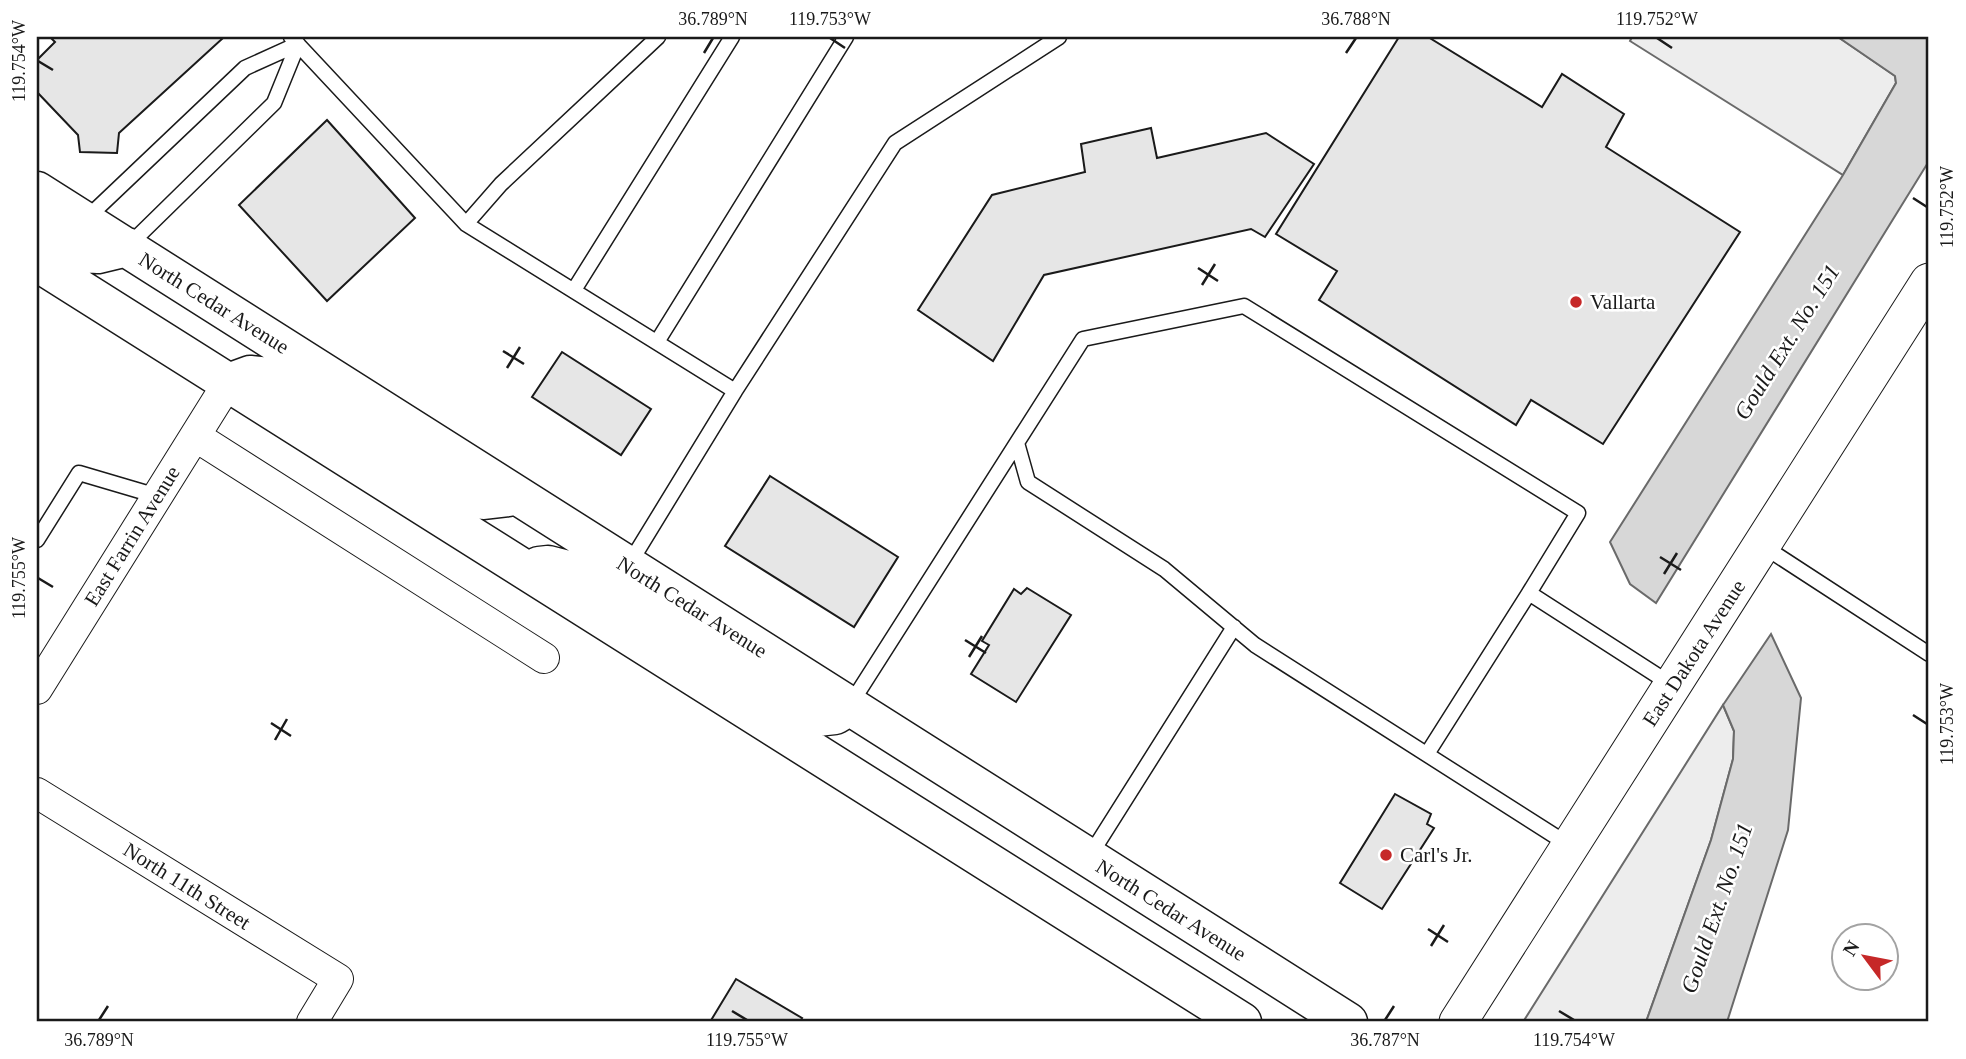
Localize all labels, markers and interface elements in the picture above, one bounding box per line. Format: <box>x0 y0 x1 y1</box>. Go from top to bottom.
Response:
text: 36.789°N <box>678 9 748 29</box>
text: 119.753°W <box>789 9 871 29</box>
text: 36.788°N <box>1321 9 1391 29</box>
text: 119.752°W <box>1616 9 1698 29</box>
text: 119.754°W <box>9 20 29 102</box>
text: 119.752°W <box>1937 166 1957 248</box>
street label: North Cedar Avenue <box>135 247 293 359</box>
water label: Gould Ext. No. 151 <box>1729 260 1845 424</box>
place label: Vallarta <box>1590 290 1656 314</box>
marker: Vallarta <box>1568 294 1584 310</box>
street label: East Farrin Avenue <box>79 462 185 610</box>
text: 119.755°W <box>9 537 29 619</box>
street label: North Cedar Avenue <box>613 551 771 663</box>
street label: East Dakota Avenue <box>1638 575 1750 731</box>
text: 119.753°W <box>1937 683 1957 765</box>
water label: Gould Ext. No. 151 <box>1676 820 1758 996</box>
street label: North 11th Street <box>119 837 255 935</box>
place label: Carl's Jr. <box>1400 843 1473 867</box>
marker: Carl's Jr. <box>1378 847 1394 863</box>
street label: North Cedar Avenue <box>1092 854 1250 966</box>
north arrow <box>1829 922 1899 992</box>
text: N <box>1838 937 1864 960</box>
text: 36.789°N <box>64 1030 134 1050</box>
text: 119.755°W <box>706 1030 788 1050</box>
text: 36.787°N <box>1350 1030 1420 1050</box>
text: 119.754°W <box>1533 1030 1615 1050</box>

